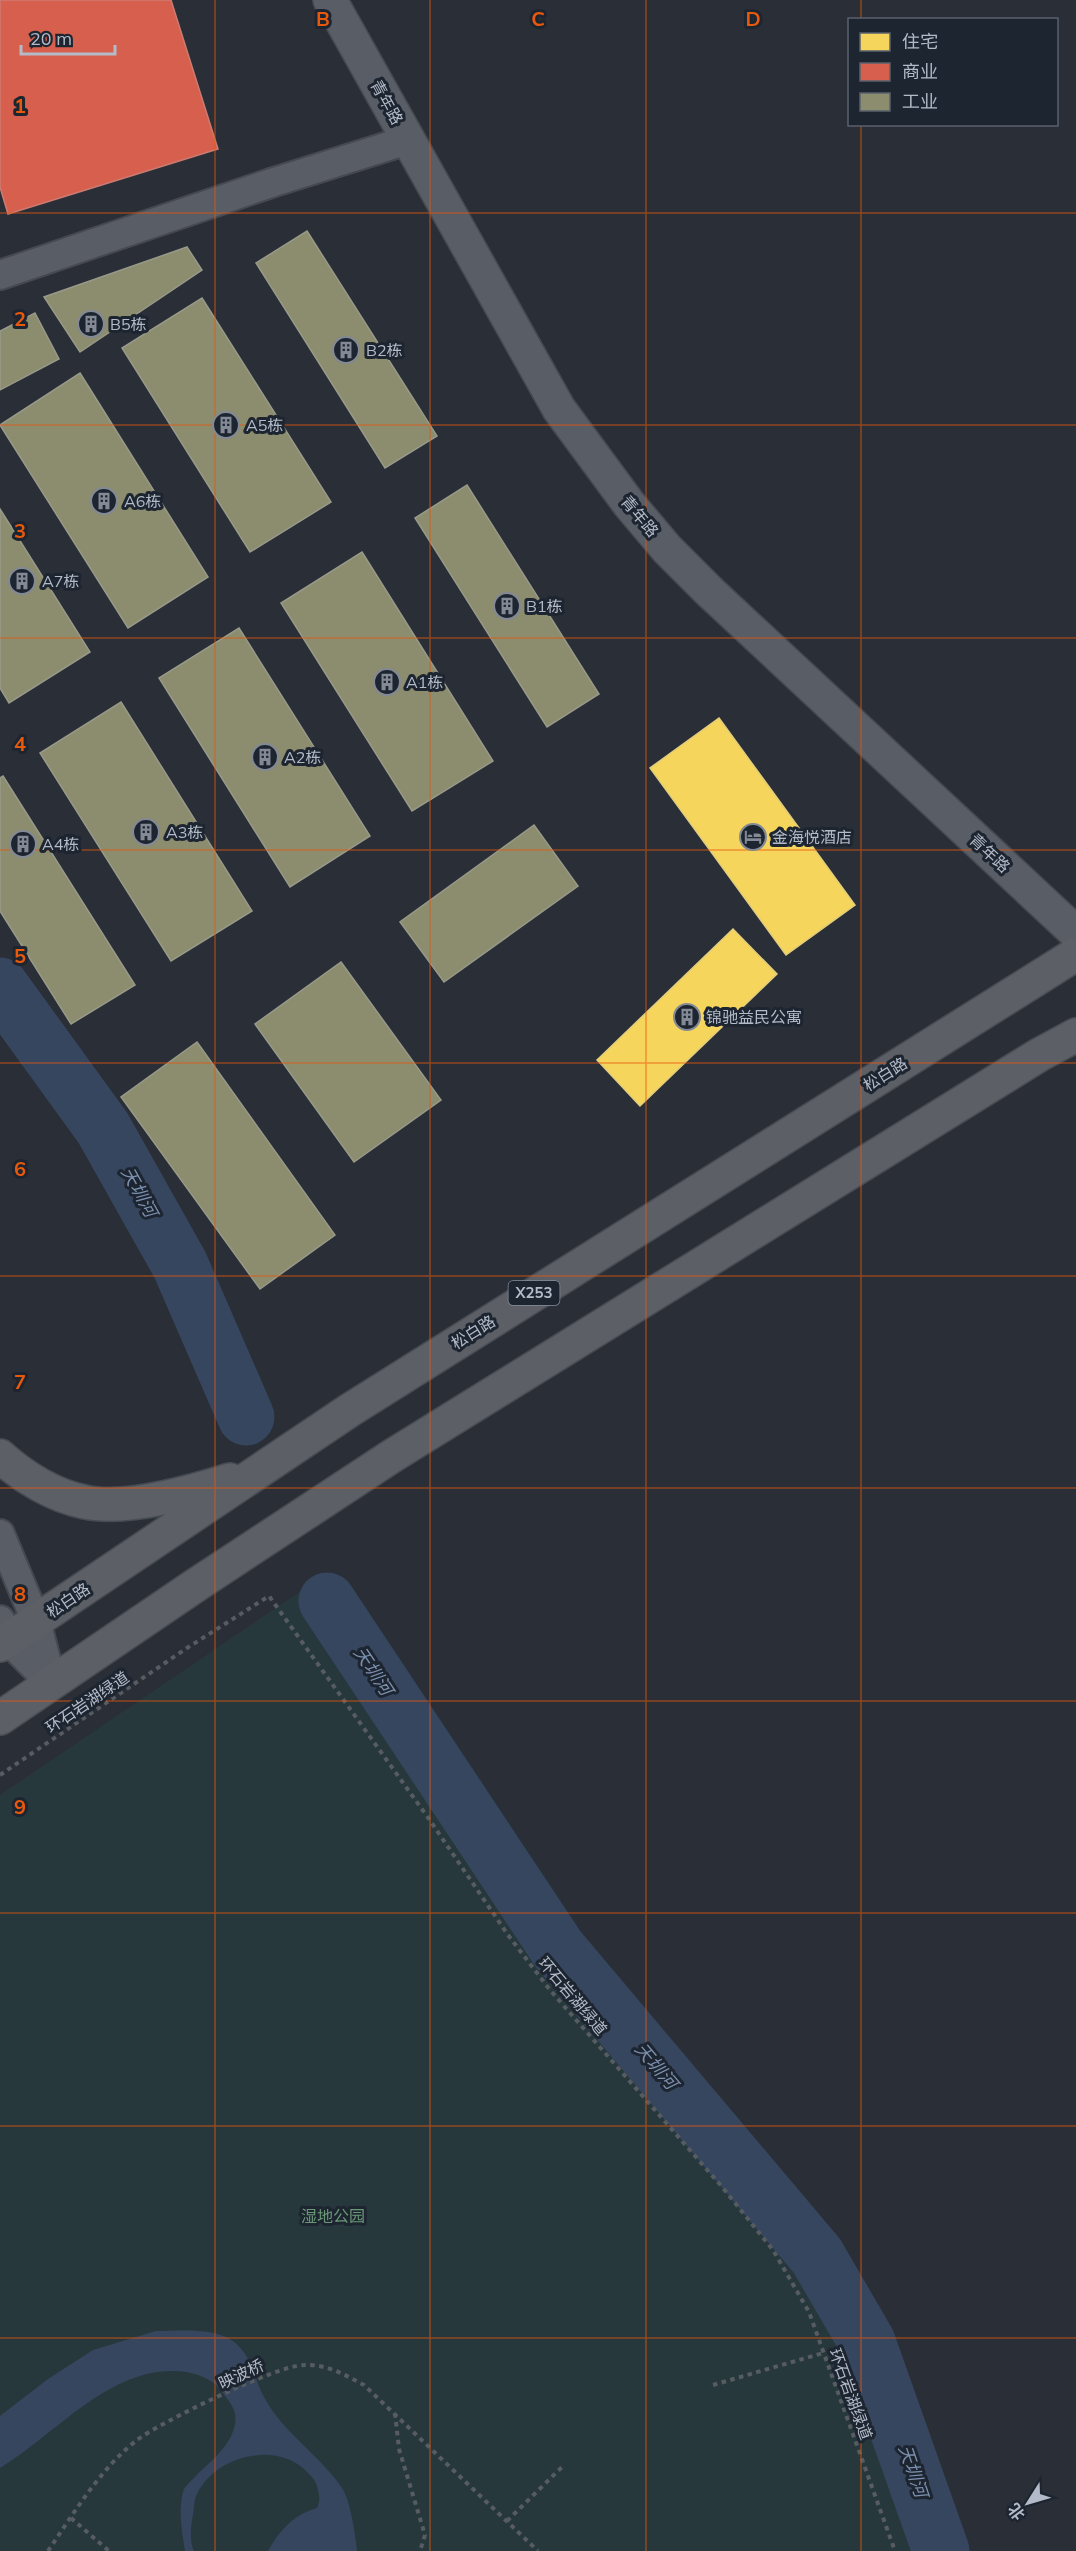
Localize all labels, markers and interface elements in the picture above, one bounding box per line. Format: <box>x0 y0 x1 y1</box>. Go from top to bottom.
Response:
text: B <box>316 6 330 31</box>
text: C <box>531 6 545 31</box>
text: D <box>745 6 761 31</box>
scale bar <box>21 18 116 56</box>
legend <box>848 18 1058 126</box>
text: 20 m <box>30 27 72 50</box>
text: 住宅 <box>902 30 938 53</box>
text: 商业 <box>902 60 938 83</box>
street label: 青年路 <box>367 76 407 128</box>
text: 工业 <box>902 90 938 113</box>
text: 1 <box>14 93 26 118</box>
text: 2 <box>14 306 26 331</box>
building icon: B5栋 <box>76 309 106 339</box>
place label: B5栋 <box>110 314 146 334</box>
building icon: B2栋 <box>331 335 361 365</box>
place label: B2栋 <box>366 340 402 360</box>
building icon: A5栋 <box>211 410 241 440</box>
place label: A5栋 <box>246 415 283 435</box>
building icon: A6栋 <box>89 486 119 516</box>
place label: A6栋 <box>124 491 161 511</box>
street label: 青年路 <box>617 491 663 541</box>
text: 3 <box>14 518 26 543</box>
building icon: A7栋 <box>7 566 37 596</box>
place label: A7栋 <box>42 571 79 591</box>
building icon: B1栋 <box>492 591 522 621</box>
place label: B1栋 <box>526 596 562 616</box>
building icon: A1栋 <box>372 667 402 697</box>
place label: A1栋 <box>406 672 443 692</box>
text: 4 <box>14 731 26 756</box>
building icon: A2栋 <box>250 742 280 772</box>
place label: A2栋 <box>284 747 321 767</box>
building icon: A3栋 <box>131 817 161 847</box>
place label: A3栋 <box>166 822 203 842</box>
hotel icon: 金海悦酒店 <box>738 822 768 852</box>
place label: 金海悦酒店 <box>772 827 852 847</box>
building icon: A4栋 <box>8 829 38 859</box>
street label: 青年路 <box>966 829 1014 877</box>
place label: A4栋 <box>42 834 79 854</box>
text: 5 <box>14 943 26 968</box>
building icon: 锦驰益民公寓 <box>672 1002 702 1032</box>
place label: 锦驰益民公寓 <box>706 1007 802 1027</box>
street label: 松白路 <box>859 1053 911 1095</box>
text: 6 <box>14 1156 26 1181</box>
water label: 天圳河 <box>116 1163 164 1224</box>
road number: X253 <box>508 1281 560 1305</box>
street label: 松白路 <box>447 1311 499 1353</box>
text: 7 <box>14 1369 26 1394</box>
street label: 松白路 <box>43 1578 93 1622</box>
text: 8 <box>14 1581 26 1606</box>
water label: 天圳河 <box>349 1642 400 1702</box>
street label: 环石岩湖绿道 <box>42 1667 132 1737</box>
text: 9 <box>14 1794 26 1819</box>
street label: 环石岩湖绿道 <box>534 1953 612 2039</box>
water label: 天圳河 <box>630 2038 684 2096</box>
park label: 湿地公园 <box>301 2206 365 2226</box>
street label: 环石岩湖绿道 <box>825 2345 877 2443</box>
street label: 映波桥 <box>215 2355 267 2393</box>
water label: 天圳河 <box>894 2442 934 2503</box>
north arrow <box>998 2473 1058 2533</box>
text: 北 <box>1003 2500 1029 2524</box>

